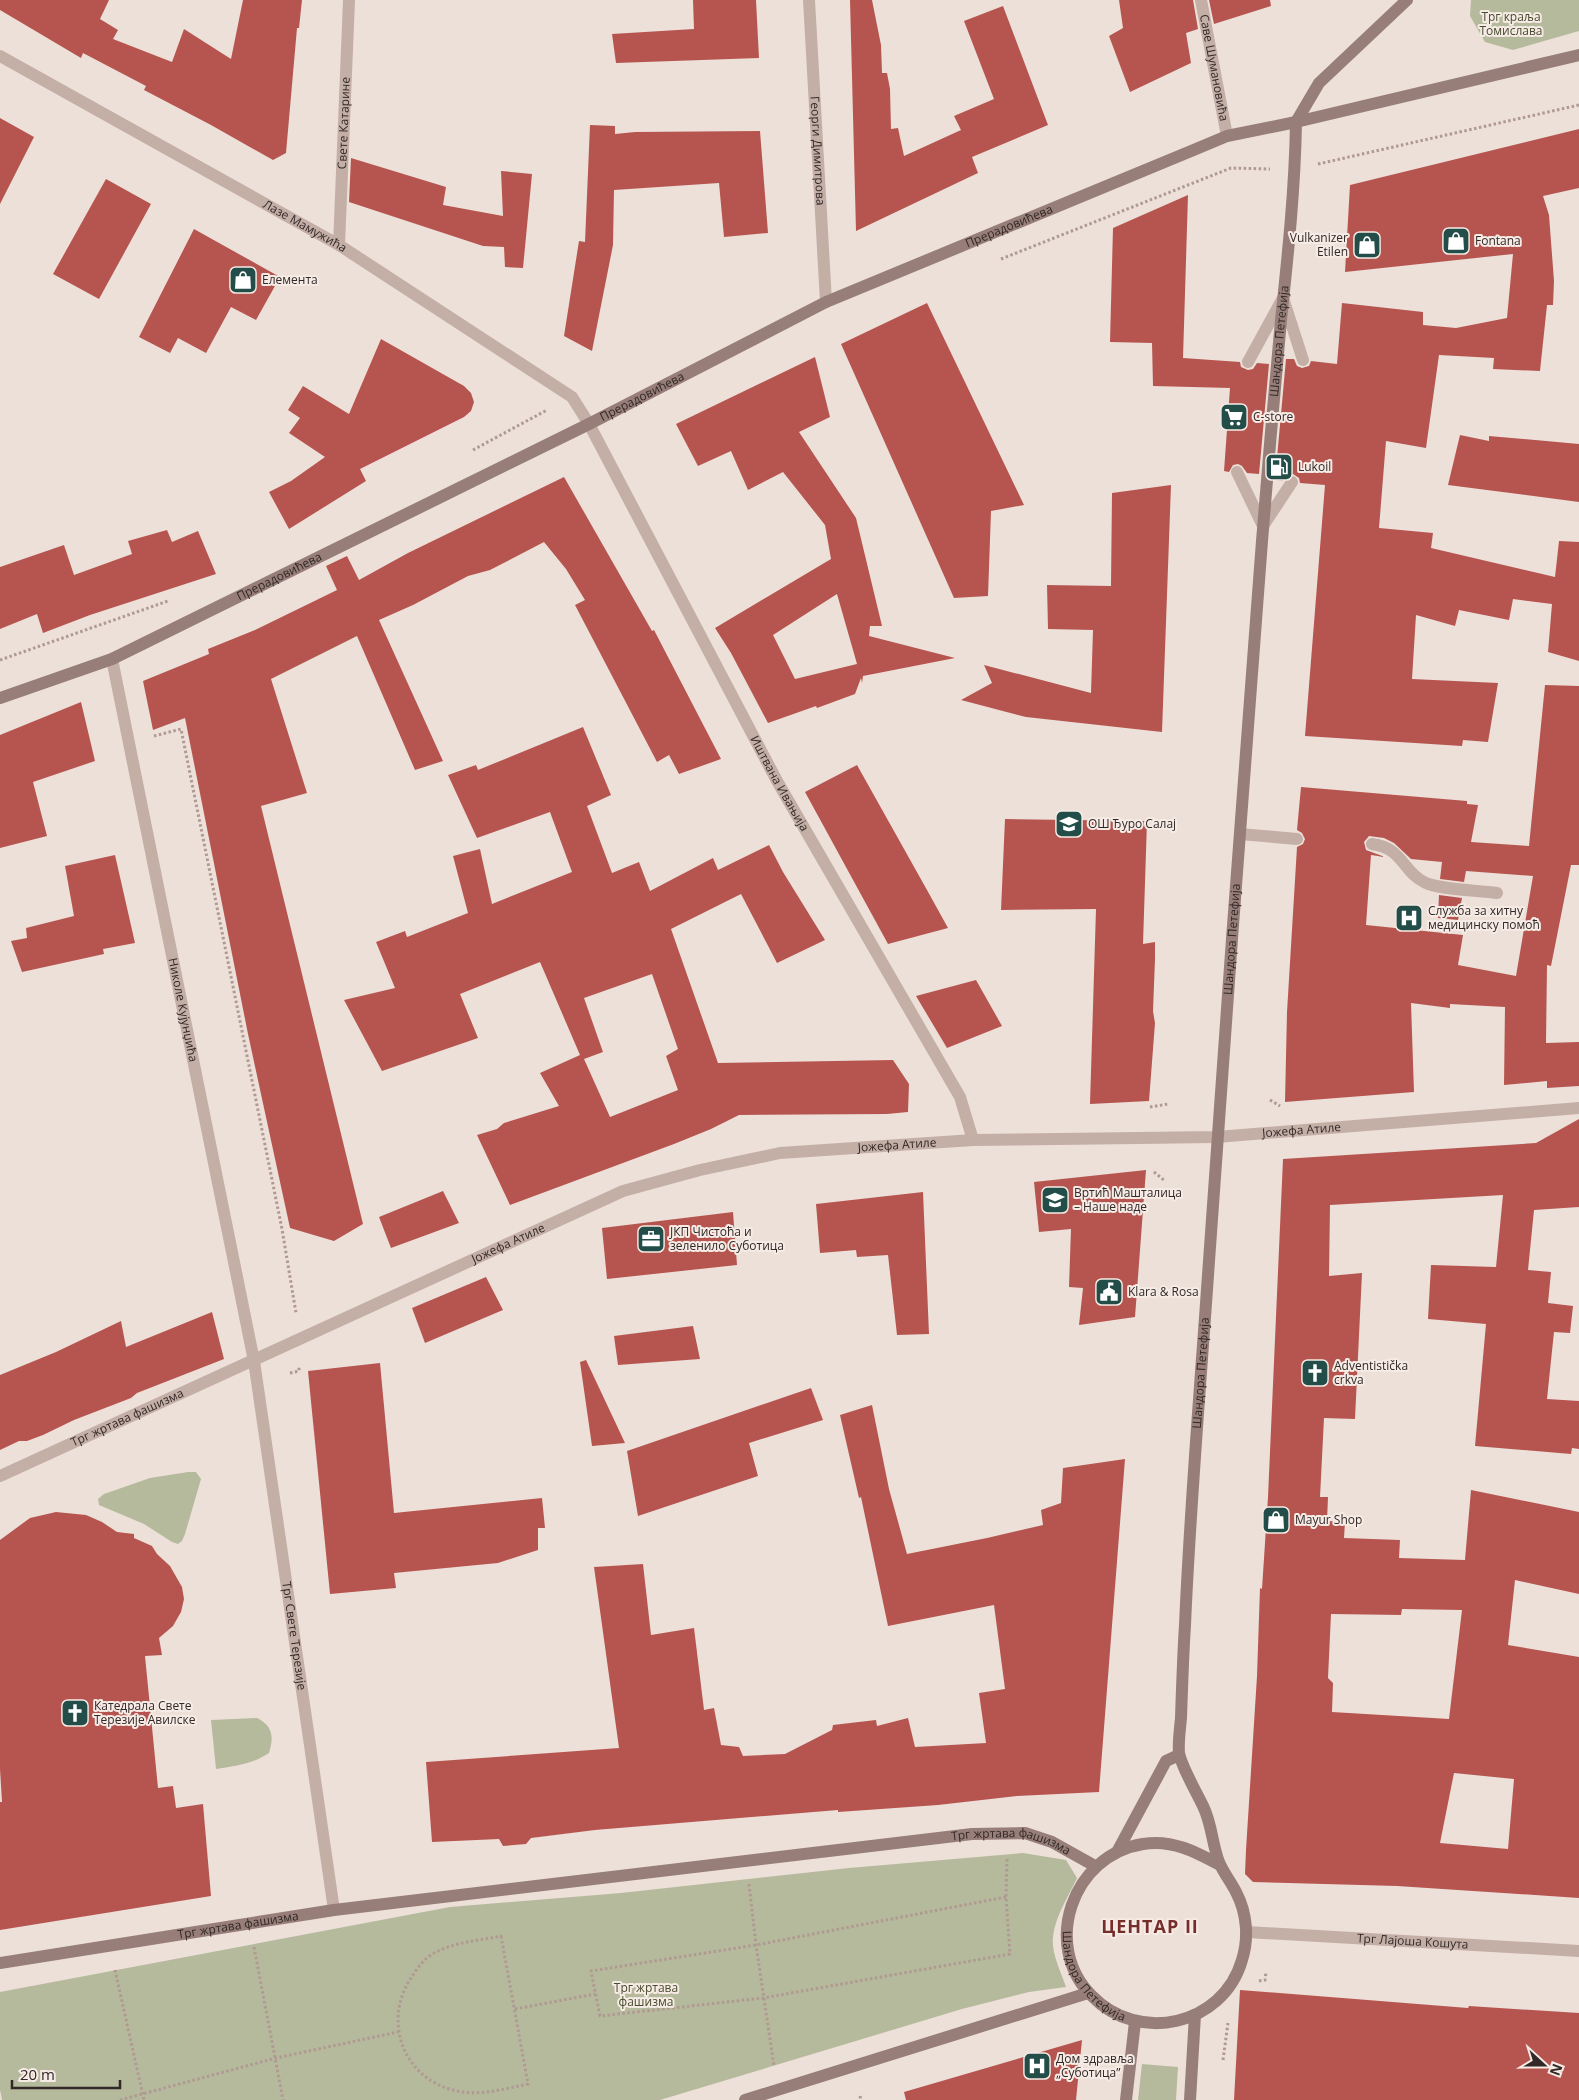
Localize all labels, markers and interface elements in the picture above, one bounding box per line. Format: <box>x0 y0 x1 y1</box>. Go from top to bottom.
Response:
park label: Трг краља Томислава <box>1479 8 1543 39</box>
street label: Саве Шумановића <box>1196 13 1233 122</box>
street label: Свете Катарине <box>333 76 354 170</box>
street label: Георги Димитрова <box>806 96 830 206</box>
street label: Лазе Мамужића <box>260 195 350 256</box>
street label: Прерадовићева <box>963 200 1055 251</box>
shop icon: Fontana <box>1441 226 1471 256</box>
place label: Vulkanizer Etilen <box>1290 229 1348 260</box>
shop icon: Vulkanizer Etilen <box>1352 230 1382 260</box>
place label: Fontana <box>1475 232 1521 249</box>
shop icon: Елемента <box>228 265 258 295</box>
place label: Елемента <box>262 271 318 288</box>
street label: Шандора Петефија <box>1265 284 1293 397</box>
street label: Прерадовићева <box>596 367 687 425</box>
supermarket icon: C-store <box>1219 402 1249 432</box>
place label: C-store <box>1253 408 1294 425</box>
fuel station icon: Lukoil <box>1264 452 1294 482</box>
place label: Lukoil <box>1298 458 1331 475</box>
street label: Прерадовићева <box>233 548 325 604</box>
street label: Иштвана Ивањија <box>746 732 813 834</box>
school or university icon: ОШ Ђуро Салај <box>1054 809 1084 839</box>
place label: ОШ Ђуро Салај <box>1088 815 1176 832</box>
street label: Шандора Петефија <box>1219 883 1244 995</box>
place label: Служба за хитну медицинску помоћ <box>1428 902 1540 933</box>
hospital icon: Служба за хитну медицинску помоћ <box>1394 903 1424 933</box>
street label: Николе Кујунџића <box>165 956 202 1063</box>
street label: Јожефа Атиле <box>1261 1118 1342 1141</box>
street label: Јожефа Атиле <box>856 1133 937 1156</box>
place label: Вртић Машталица – Наше наде <box>1074 1184 1182 1215</box>
school or university icon: Вртић Машталица – Наше наде <box>1040 1185 1070 1215</box>
street label: Јожефа Атиле <box>468 1219 548 1268</box>
place label: ЈКП Чистоћа и зеленило Суботица <box>669 1223 784 1254</box>
office icon: ЈКП Чистоћа и зеленило Суботица <box>636 1224 666 1254</box>
public building icon: Klara & Rosa <box>1094 1277 1124 1307</box>
place label: Klara & Rosa <box>1128 1283 1199 1300</box>
street label: Шандора Петефија <box>1188 1317 1213 1429</box>
place label: Adventistička crkva <box>1334 1357 1408 1388</box>
church icon: Adventistička crkva <box>1300 1358 1330 1388</box>
street label: Трг жртава фашизма <box>68 1384 186 1450</box>
shop icon: Mayur Shop <box>1261 1505 1291 1535</box>
place label: Mayur Shop <box>1295 1511 1362 1528</box>
street label: Трг Свете Терезије <box>278 1580 311 1692</box>
place label: Катедрала Свете Терезије Авилске <box>94 1697 196 1728</box>
church icon: Катедрала Свете Терезије Авилске <box>60 1698 90 1728</box>
street label: Трг жртава фашизма <box>950 1824 1074 1859</box>
street label: Трг жртава фашизма <box>176 1907 300 1943</box>
district label: ЦЕНТАР II <box>1101 1914 1199 1938</box>
street label: Трг Лајоша Кошута <box>1357 1929 1469 1953</box>
street label: Шандора Петефија <box>1059 1930 1128 2025</box>
park label: Трг жртава фашизма <box>614 1979 678 2010</box>
north arrow <box>1519 2040 1569 2090</box>
place label: Дом здравља „Суботица” <box>1056 2050 1134 2081</box>
hospital icon: Дом здравља „Суботица” <box>1022 2051 1052 2081</box>
scale bar <box>12 2058 120 2090</box>
text: N <box>1546 2061 1568 2079</box>
text: 20 m <box>20 2064 55 2084</box>

